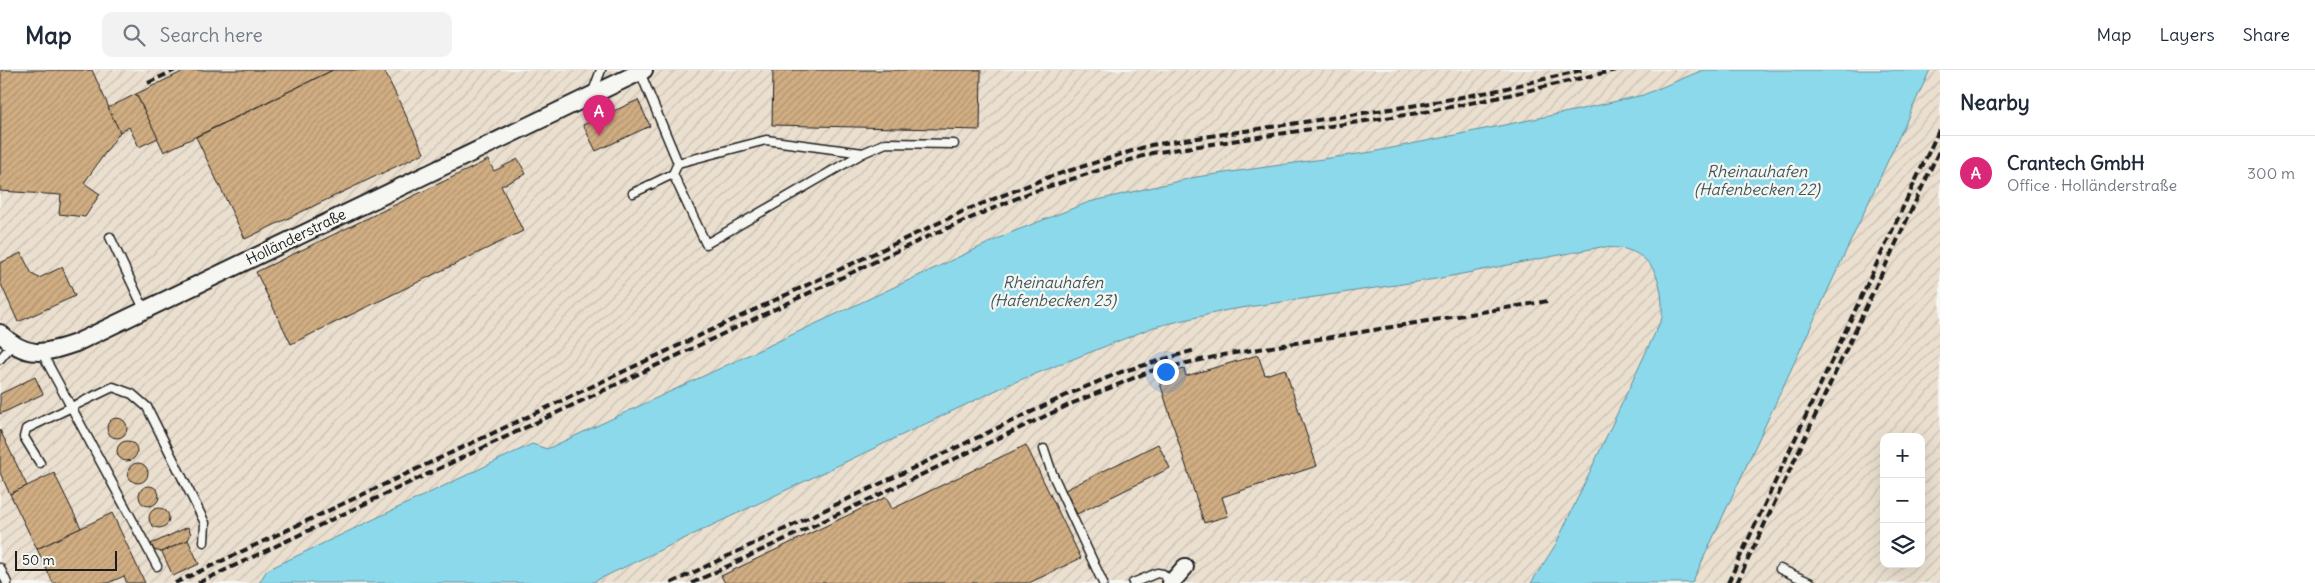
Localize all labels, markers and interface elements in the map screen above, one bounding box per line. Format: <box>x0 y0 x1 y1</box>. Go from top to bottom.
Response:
search box <box>102 12 452 57</box>
text: Map <box>25 20 72 50</box>
icon: search <box>120 21 148 49</box>
text: Search here <box>160 23 263 47</box>
text: Map <box>2096 23 2131 46</box>
text: Layers <box>2159 23 2215 46</box>
text: Share <box>2243 23 2290 46</box>
text: Nearby <box>1960 89 2030 116</box>
pin: A <box>583 95 615 136</box>
text: Crantech GmbH <box>2007 151 2145 175</box>
water label: Rheinauhafen (Hafenbecken 22) <box>1694 161 1821 199</box>
text: A <box>1971 163 1981 183</box>
text: 300 m <box>2247 163 2295 183</box>
text: Office · Holländerstraße <box>2007 175 2177 195</box>
street label: Holländerstraße <box>243 204 349 269</box>
water label: Rheinauhafen (Hafenbecken 23) <box>990 272 1117 310</box>
your location <box>1153 359 1179 385</box>
map controls <box>1880 433 1925 568</box>
button: + <box>1880 433 1925 478</box>
button: − <box>1880 478 1925 523</box>
button: layers <box>1880 523 1925 568</box>
scale bar <box>15 548 118 571</box>
text: 50 m <box>22 551 55 569</box>

